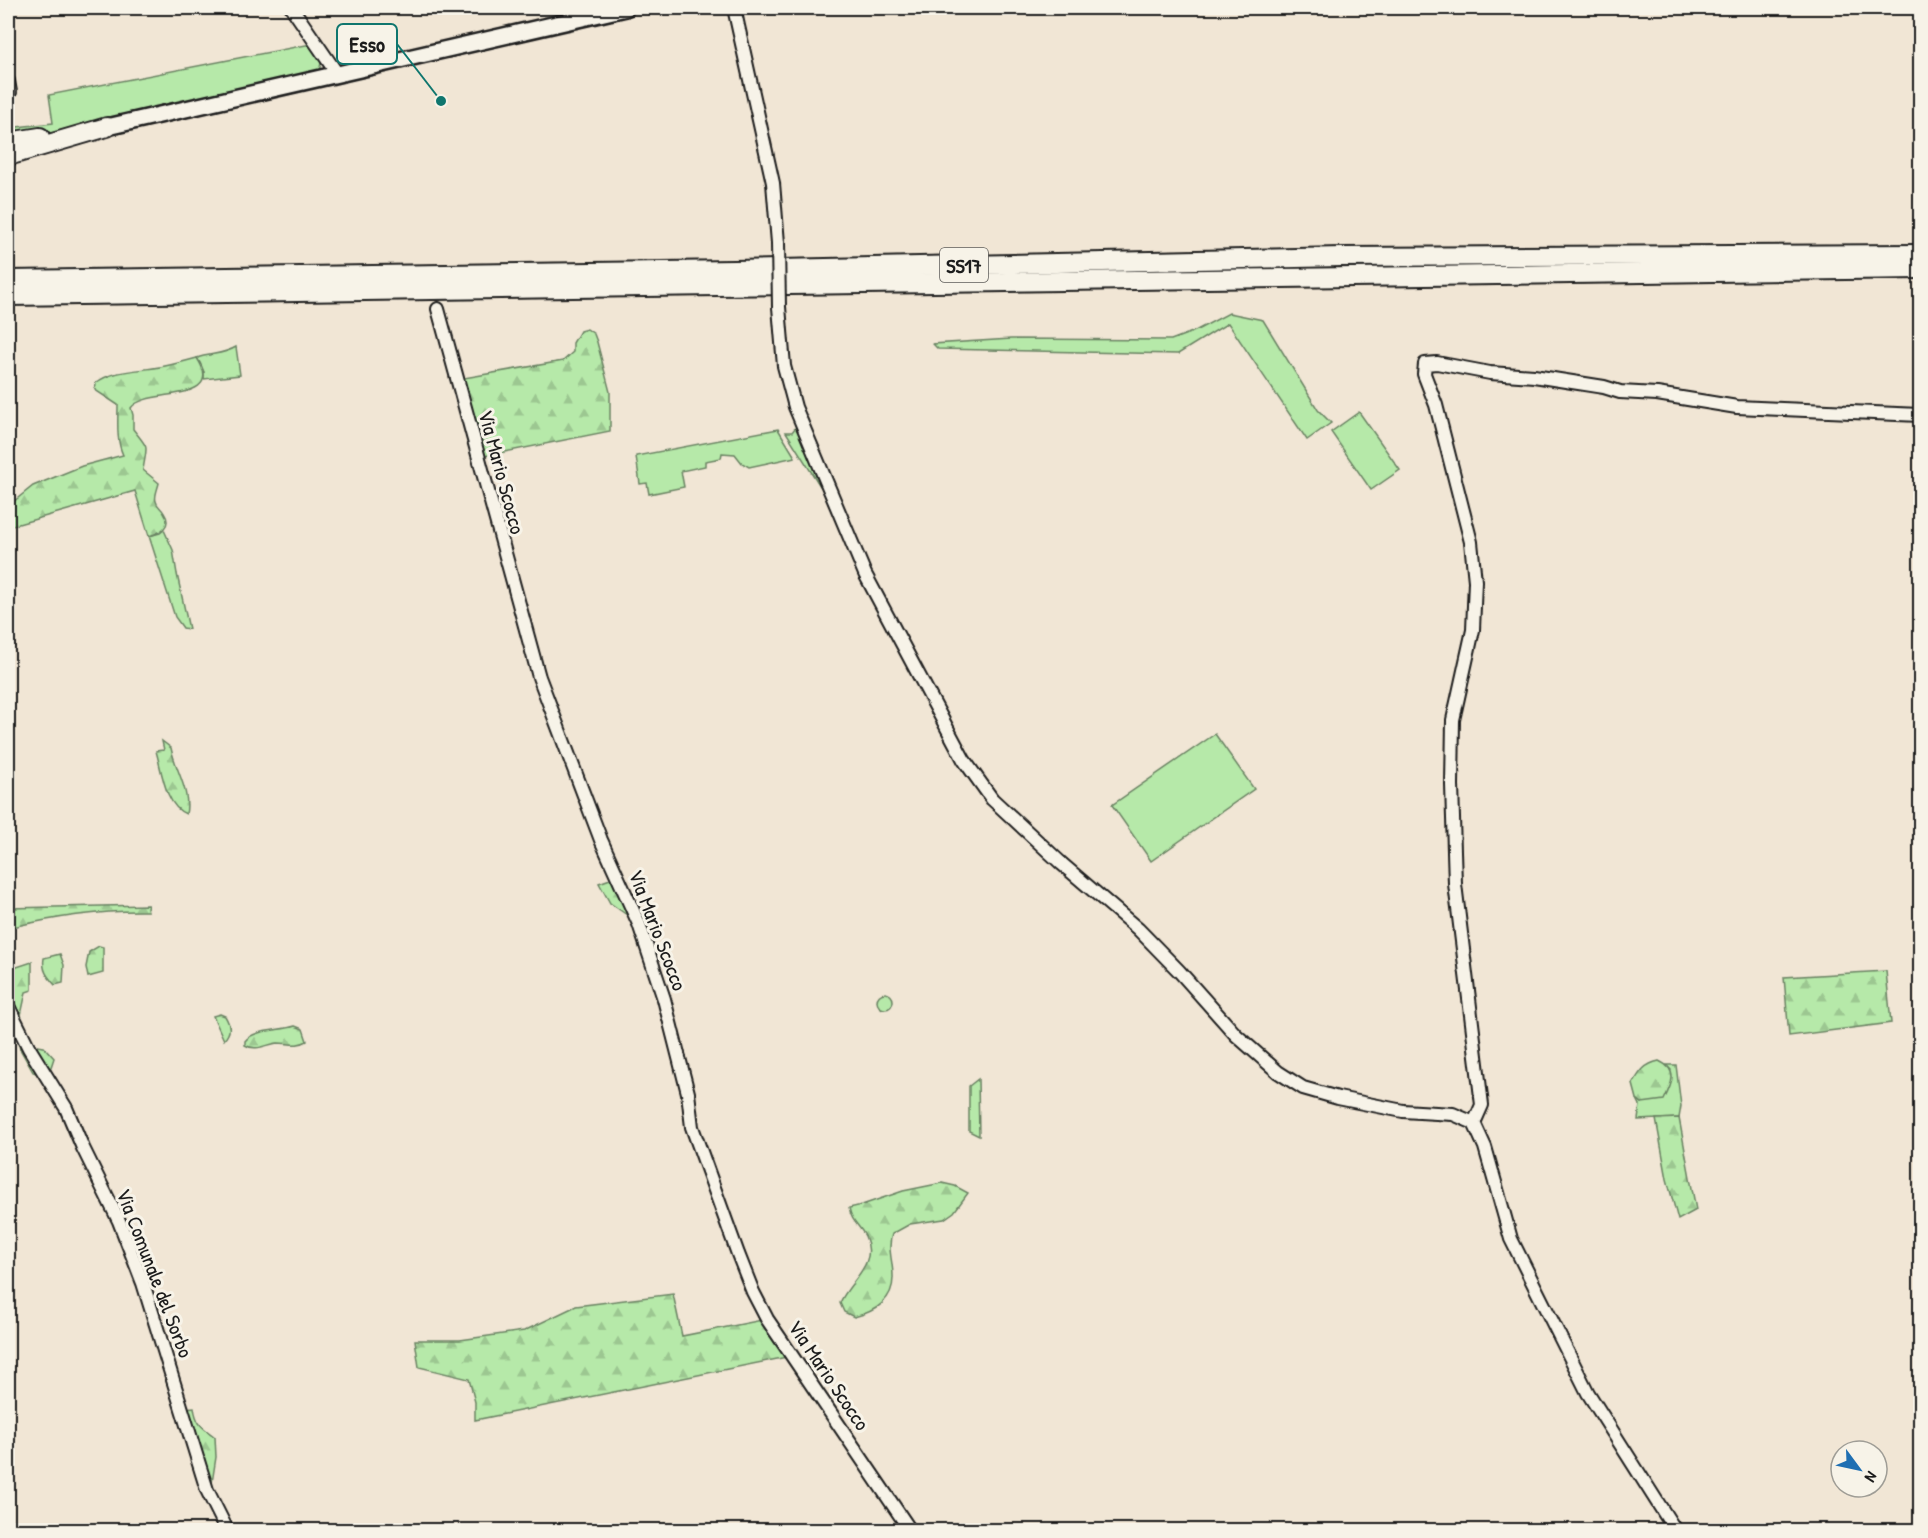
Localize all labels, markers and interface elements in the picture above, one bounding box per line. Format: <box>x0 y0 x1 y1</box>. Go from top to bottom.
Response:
callout: Esso <box>337 24 397 64</box>
text: Esso <box>349 29 385 59</box>
road number: SS17 <box>940 248 988 282</box>
street label: Via Mario Scocco <box>472 407 532 537</box>
street label: Via Mario Scocco <box>622 865 694 995</box>
street label: Via Comunale del Sorbo <box>109 1184 201 1362</box>
street label: Via Mario Scocco <box>781 1314 877 1436</box>
north arrow <box>1829 1439 1889 1499</box>
text: N <box>1860 1468 1883 1487</box>

